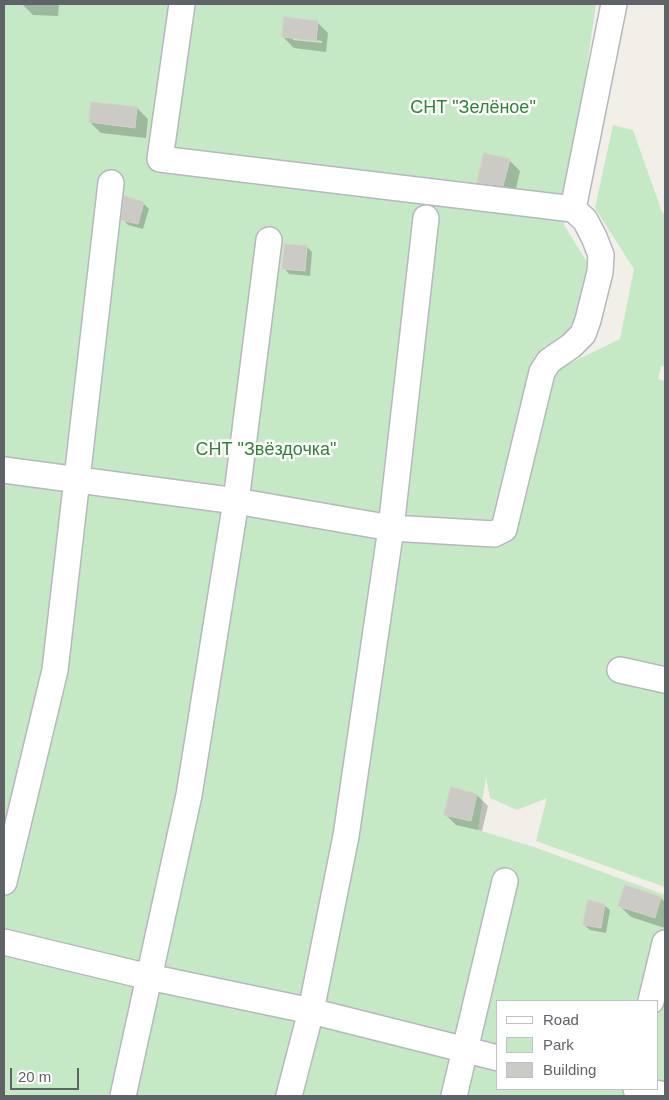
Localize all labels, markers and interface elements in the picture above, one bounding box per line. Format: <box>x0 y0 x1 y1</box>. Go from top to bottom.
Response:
park label: СНТ "Зелёное" <box>410 97 536 119</box>
park label: СНТ "Звёздочка" <box>196 439 336 461</box>
legend <box>497 1000 659 1090</box>
text: Road <box>543 1011 579 1028</box>
text: Park <box>543 1036 574 1053</box>
scale bar <box>12 1058 81 1090</box>
text: Building <box>543 1061 596 1078</box>
text: 20 m <box>18 1068 51 1085</box>

